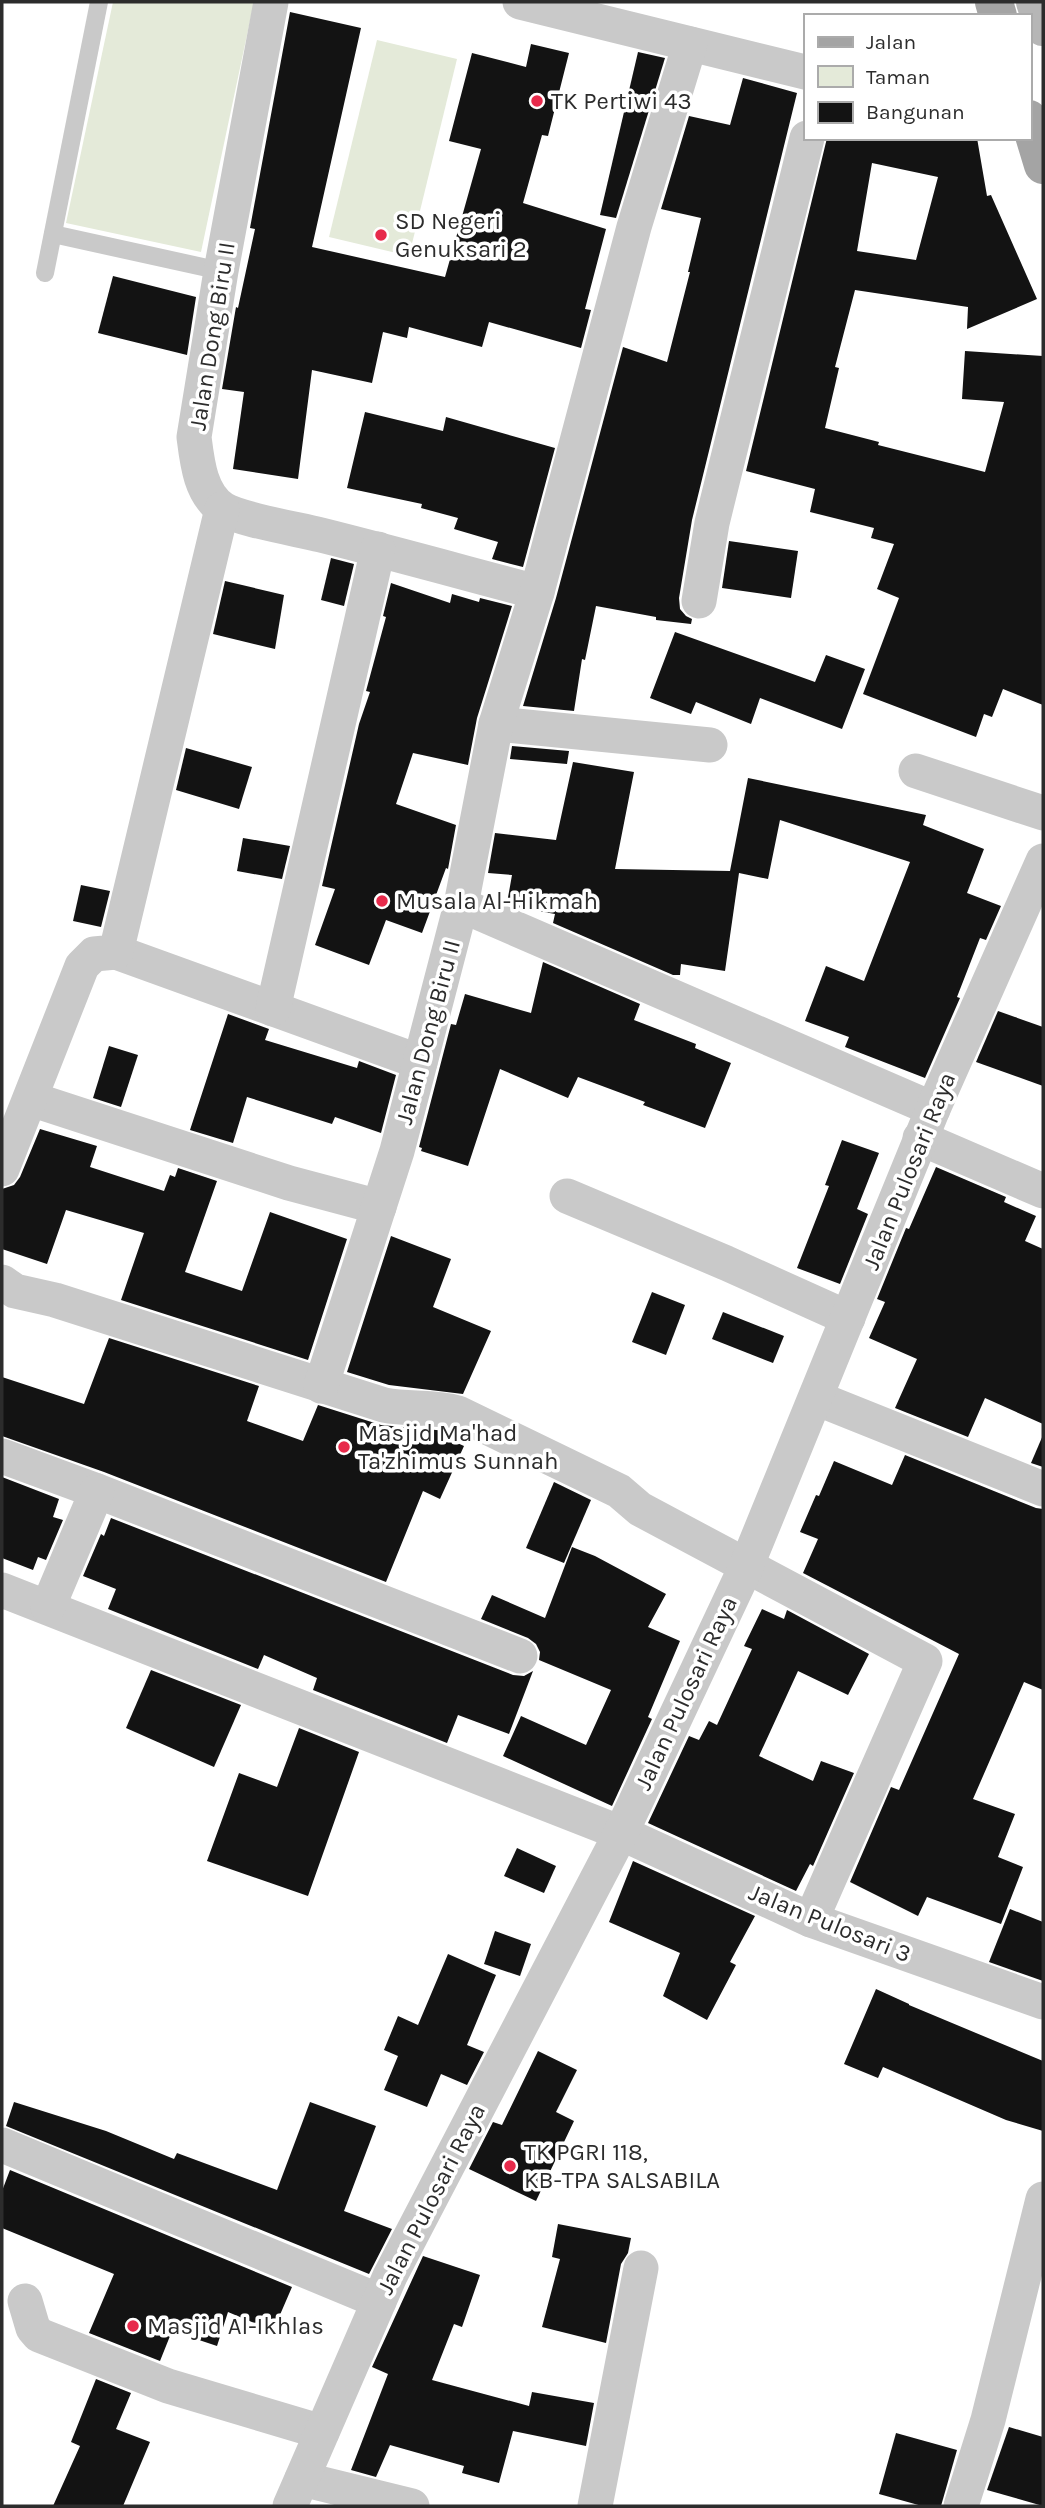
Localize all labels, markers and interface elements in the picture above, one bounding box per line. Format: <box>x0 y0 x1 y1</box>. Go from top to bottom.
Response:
legend <box>804 14 1031 140</box>
text: Jalan <box>866 30 916 54</box>
text: Taman <box>866 65 930 89</box>
place label: TK Pertiwi 43 <box>551 87 692 115</box>
marker: TK Pertiwi 43 <box>529 93 545 109</box>
text: Bangunan <box>866 100 965 124</box>
place label: SD Negeri Genuksari 2 <box>395 207 527 263</box>
marker: SD Negeri Genuksari 2 <box>373 227 389 243</box>
street label: Jalan Dong Biru II <box>183 240 241 432</box>
place label: Musala Al-Hikmah <box>396 887 598 915</box>
marker: Musala Al-Hikmah <box>374 893 390 909</box>
street label: Jalan Dong Biru II <box>390 937 466 1127</box>
street label: Jalan Pulosari Raya <box>857 1068 961 1274</box>
place label: Masjid Ma'had Ta'zhimus Sunnah <box>358 1419 558 1475</box>
marker: Masjid Ma'had Ta'zhimus Sunnah <box>336 1439 352 1455</box>
street label: Jalan Pulosari Raya <box>629 1592 743 1794</box>
street label: Jalan Pulosari 3 <box>745 1878 915 1968</box>
street label: Jalan Pulosari Raya <box>371 2099 491 2299</box>
place label: TK PGRI 118, KB-TPA SALSABILA <box>524 2138 720 2194</box>
marker: TK PGRI 118, KB-TPA SALSABILA <box>502 2158 518 2174</box>
place label: Masjid Al-Ikhlas <box>147 2312 324 2340</box>
marker: Masjid Al-Ikhlas <box>125 2318 141 2334</box>

